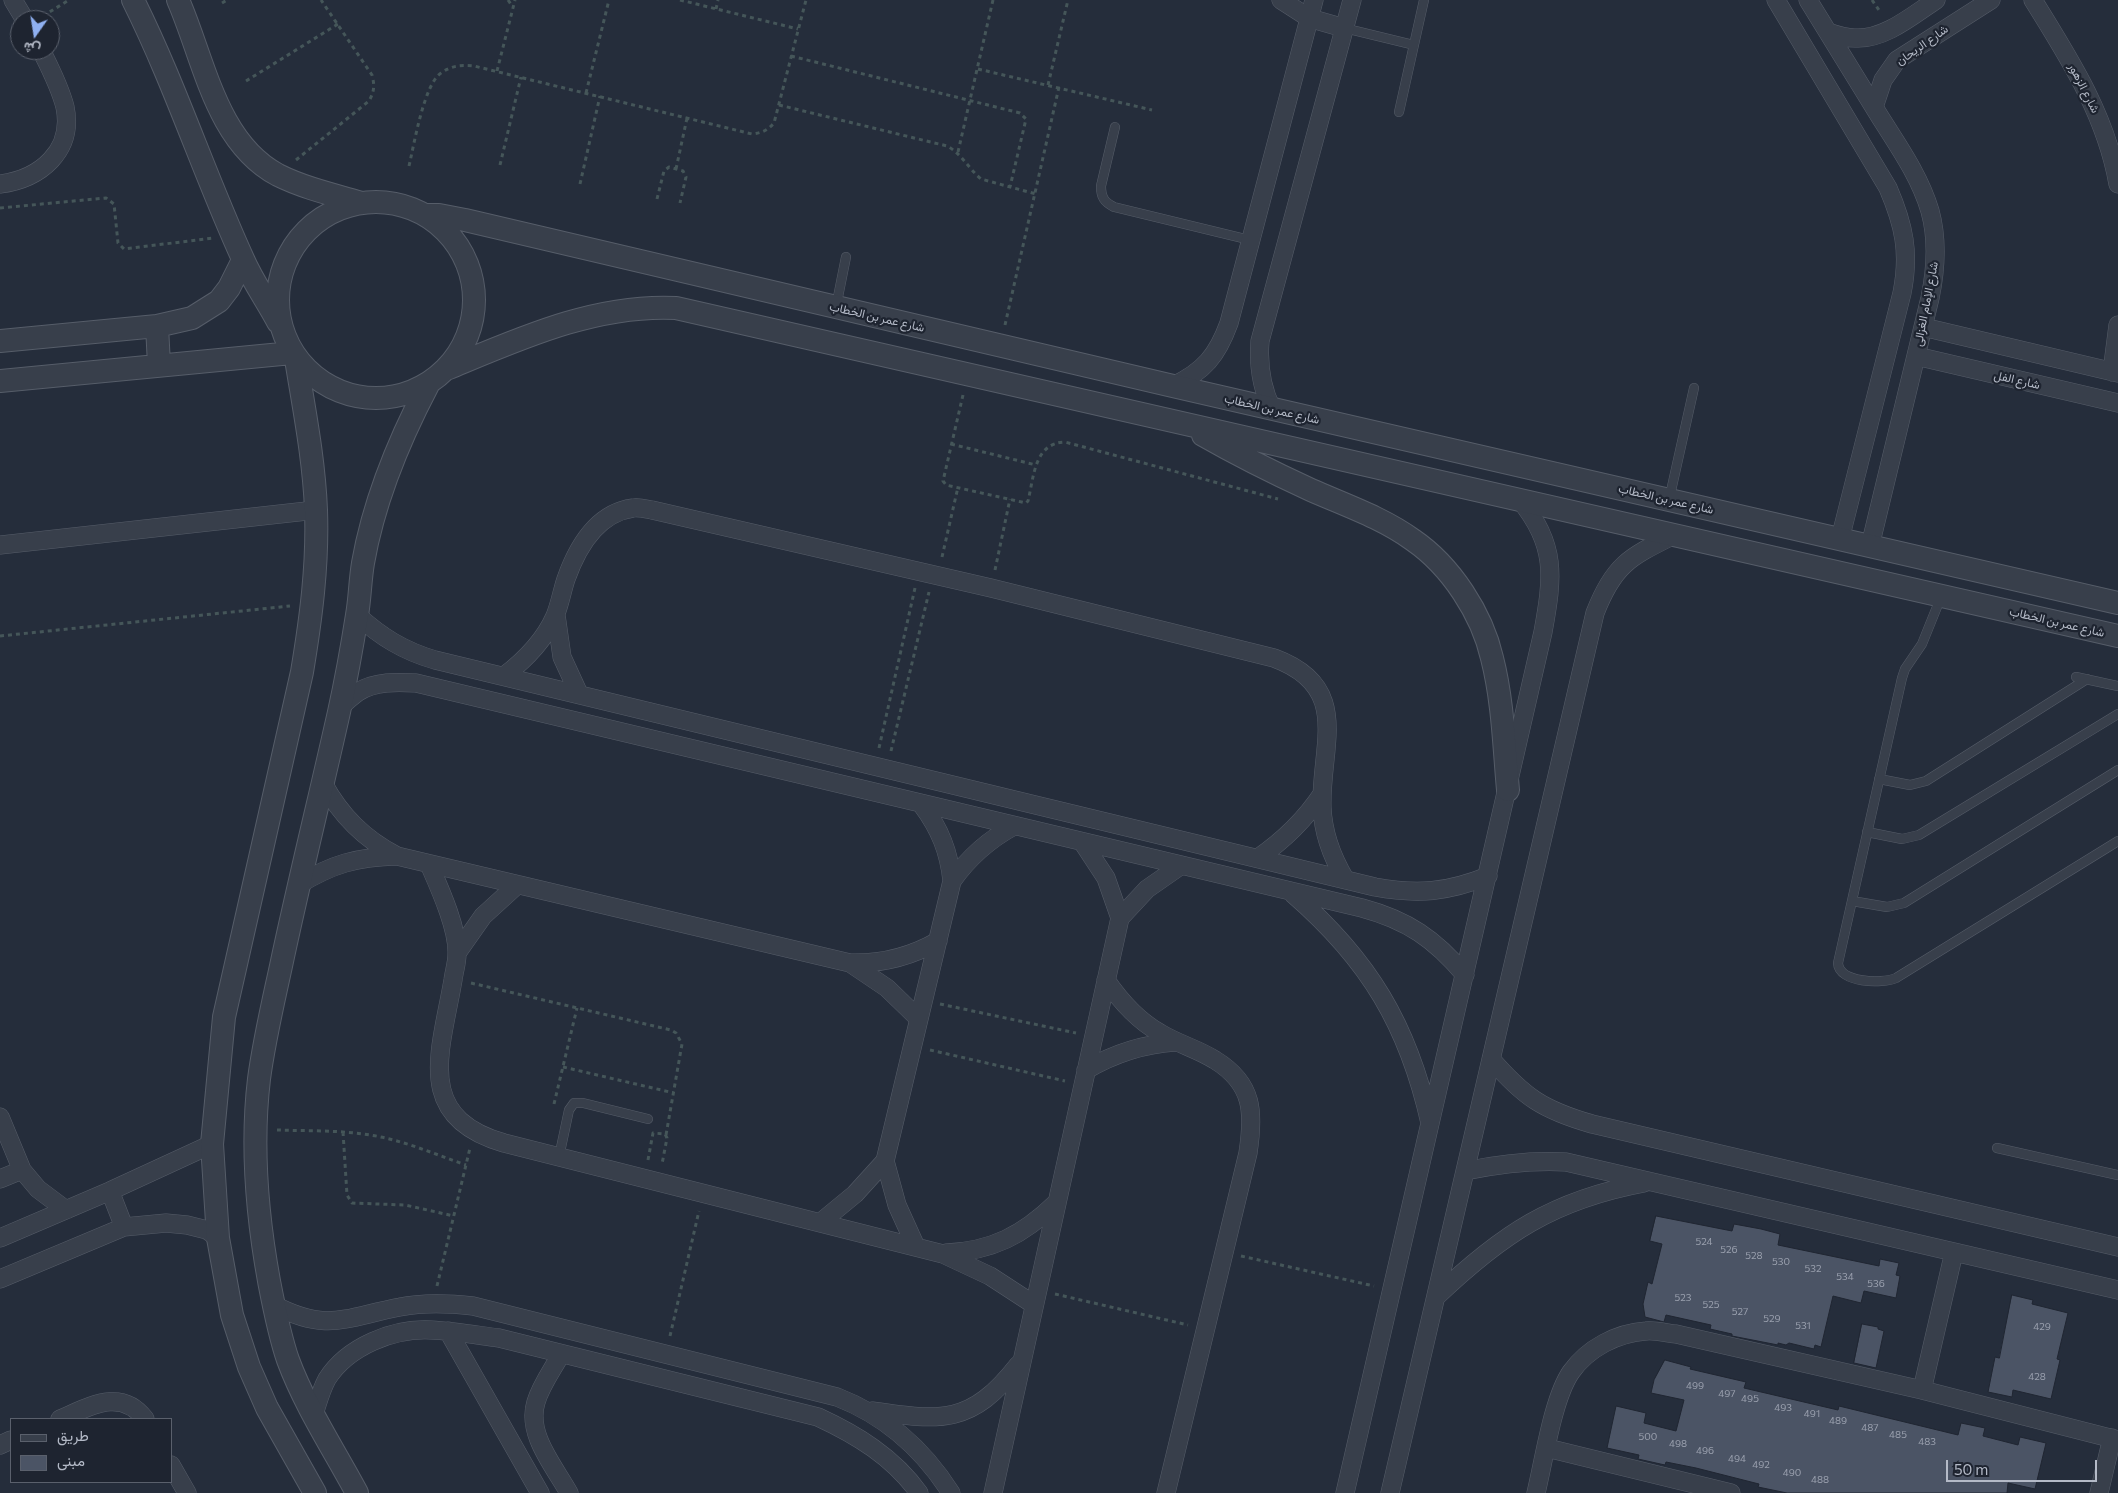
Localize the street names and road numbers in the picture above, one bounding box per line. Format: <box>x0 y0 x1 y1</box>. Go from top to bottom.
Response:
street label: شارع الريحان <box>1893 22 1951 68</box>
street label: شارع الزهور <box>2065 61 2103 115</box>
street label: شارع الإمام الغزالى <box>1911 260 1941 348</box>
street label: شارع عمر بن الخطاب <box>828 299 926 335</box>
street label: شارع الفل <box>1993 368 2041 392</box>
street label: شارع عمر بن الخطاب <box>1223 391 1321 427</box>
street label: شارع عمر بن الخطاب <box>1617 481 1715 517</box>
street label: شارع عمر بن الخطاب <box>2008 604 2106 640</box>

